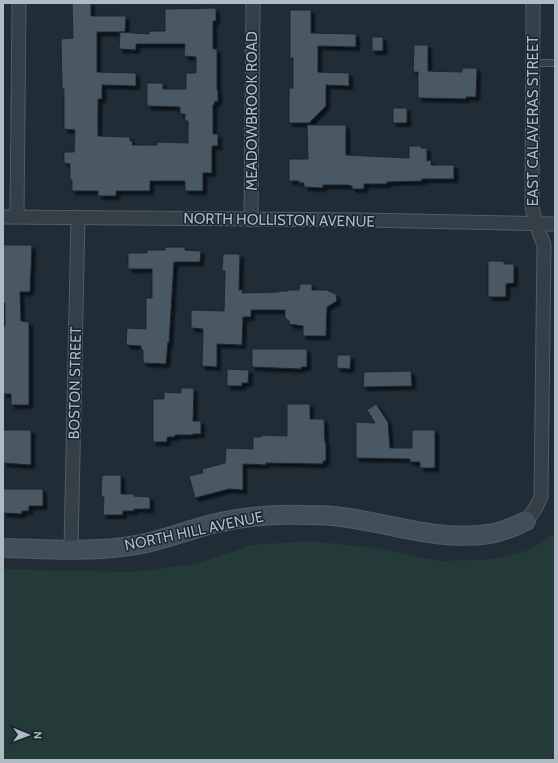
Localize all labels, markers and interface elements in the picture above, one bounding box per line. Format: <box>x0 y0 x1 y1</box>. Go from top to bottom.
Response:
street label: MEADOWBROOK ROAD <box>243 31 261 191</box>
street label: EAST CALAVERAS STREET <box>524 36 542 206</box>
street label: NORTH HOLLISTON AVENUE <box>183 209 375 231</box>
street label: BOSTON STREET <box>65 326 85 440</box>
street label: NORTH HILL AVENUE <box>123 507 265 555</box>
north arrow <box>8 715 48 755</box>
text: N <box>31 731 45 739</box>

